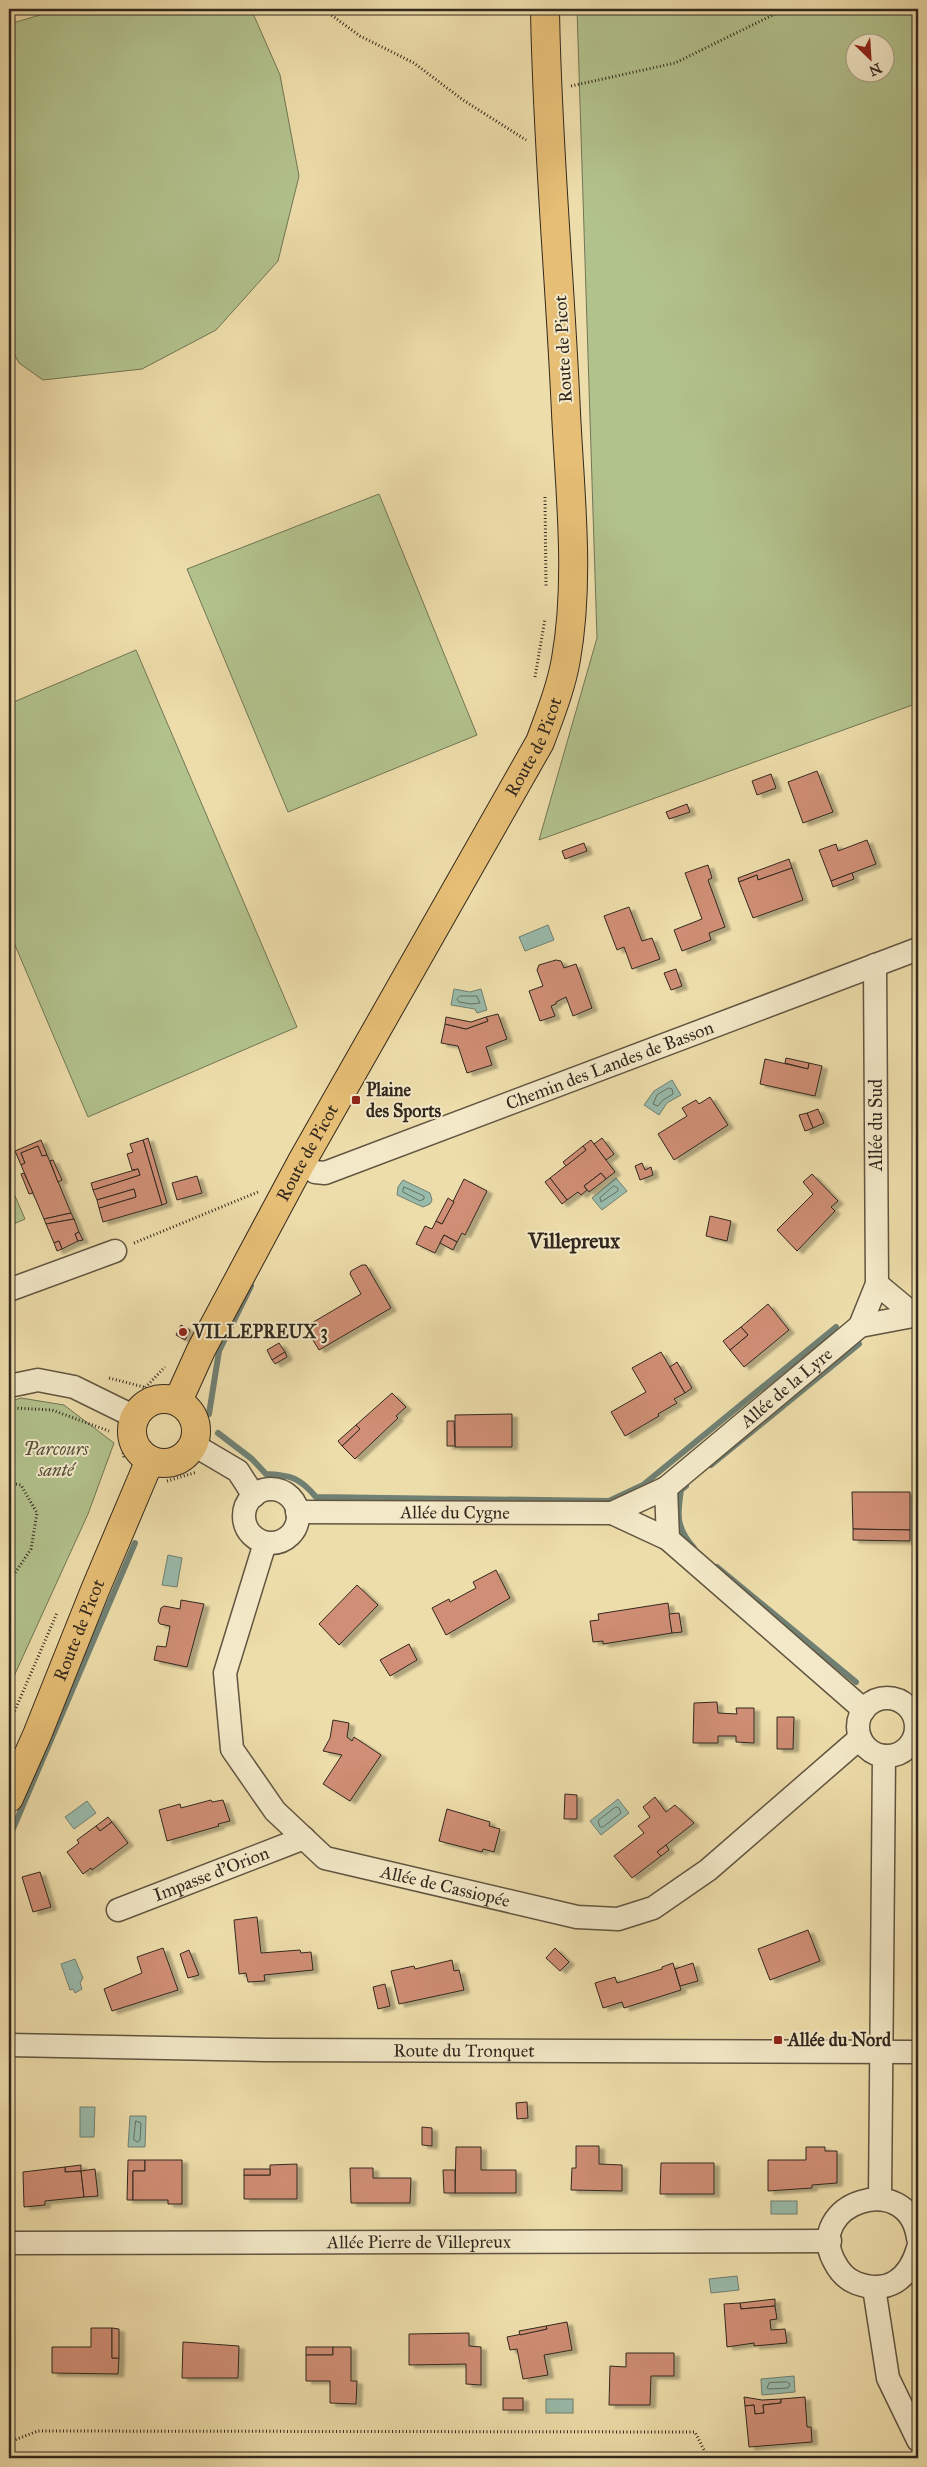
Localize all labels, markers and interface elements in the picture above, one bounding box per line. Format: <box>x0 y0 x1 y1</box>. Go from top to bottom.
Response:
north arrow <box>844 32 894 82</box>
text: N <box>866 59 884 80</box>
street label: Route de Picot <box>549 294 577 403</box>
street label: Route de Picot <box>500 694 567 801</box>
street label: Chemin des Landes de Basson <box>503 1016 717 1115</box>
place label: Plaine des Sports <box>366 1079 442 1123</box>
street label: Allée du Sud <box>865 1079 887 1172</box>
marker: Plaine des Sports <box>350 1094 362 1106</box>
street label: Route de Picot <box>272 1100 343 1205</box>
district label: Villepreux <box>527 1227 620 1254</box>
place label: VILLEPREUX 3 <box>192 1321 328 1344</box>
marker: VILLEPREUX 3 <box>177 1326 189 1338</box>
street label: Allée de la Lyre <box>735 1343 837 1433</box>
park label: Parcours santé <box>24 1438 89 1481</box>
street label: Allée du Cygne <box>399 1501 510 1525</box>
street label: Route de Picot <box>49 1575 110 1684</box>
street label: Impasse d'Orion <box>150 1842 272 1906</box>
street label: Allée de Cassiopée <box>377 1860 512 1912</box>
place label: Allée du Nord <box>787 2029 892 2051</box>
marker: Allée du Nord <box>772 2034 784 2046</box>
street label: Route du Tronquet <box>393 2039 535 2063</box>
street label: Allée Pierre de Villepreux <box>326 2231 511 2253</box>

